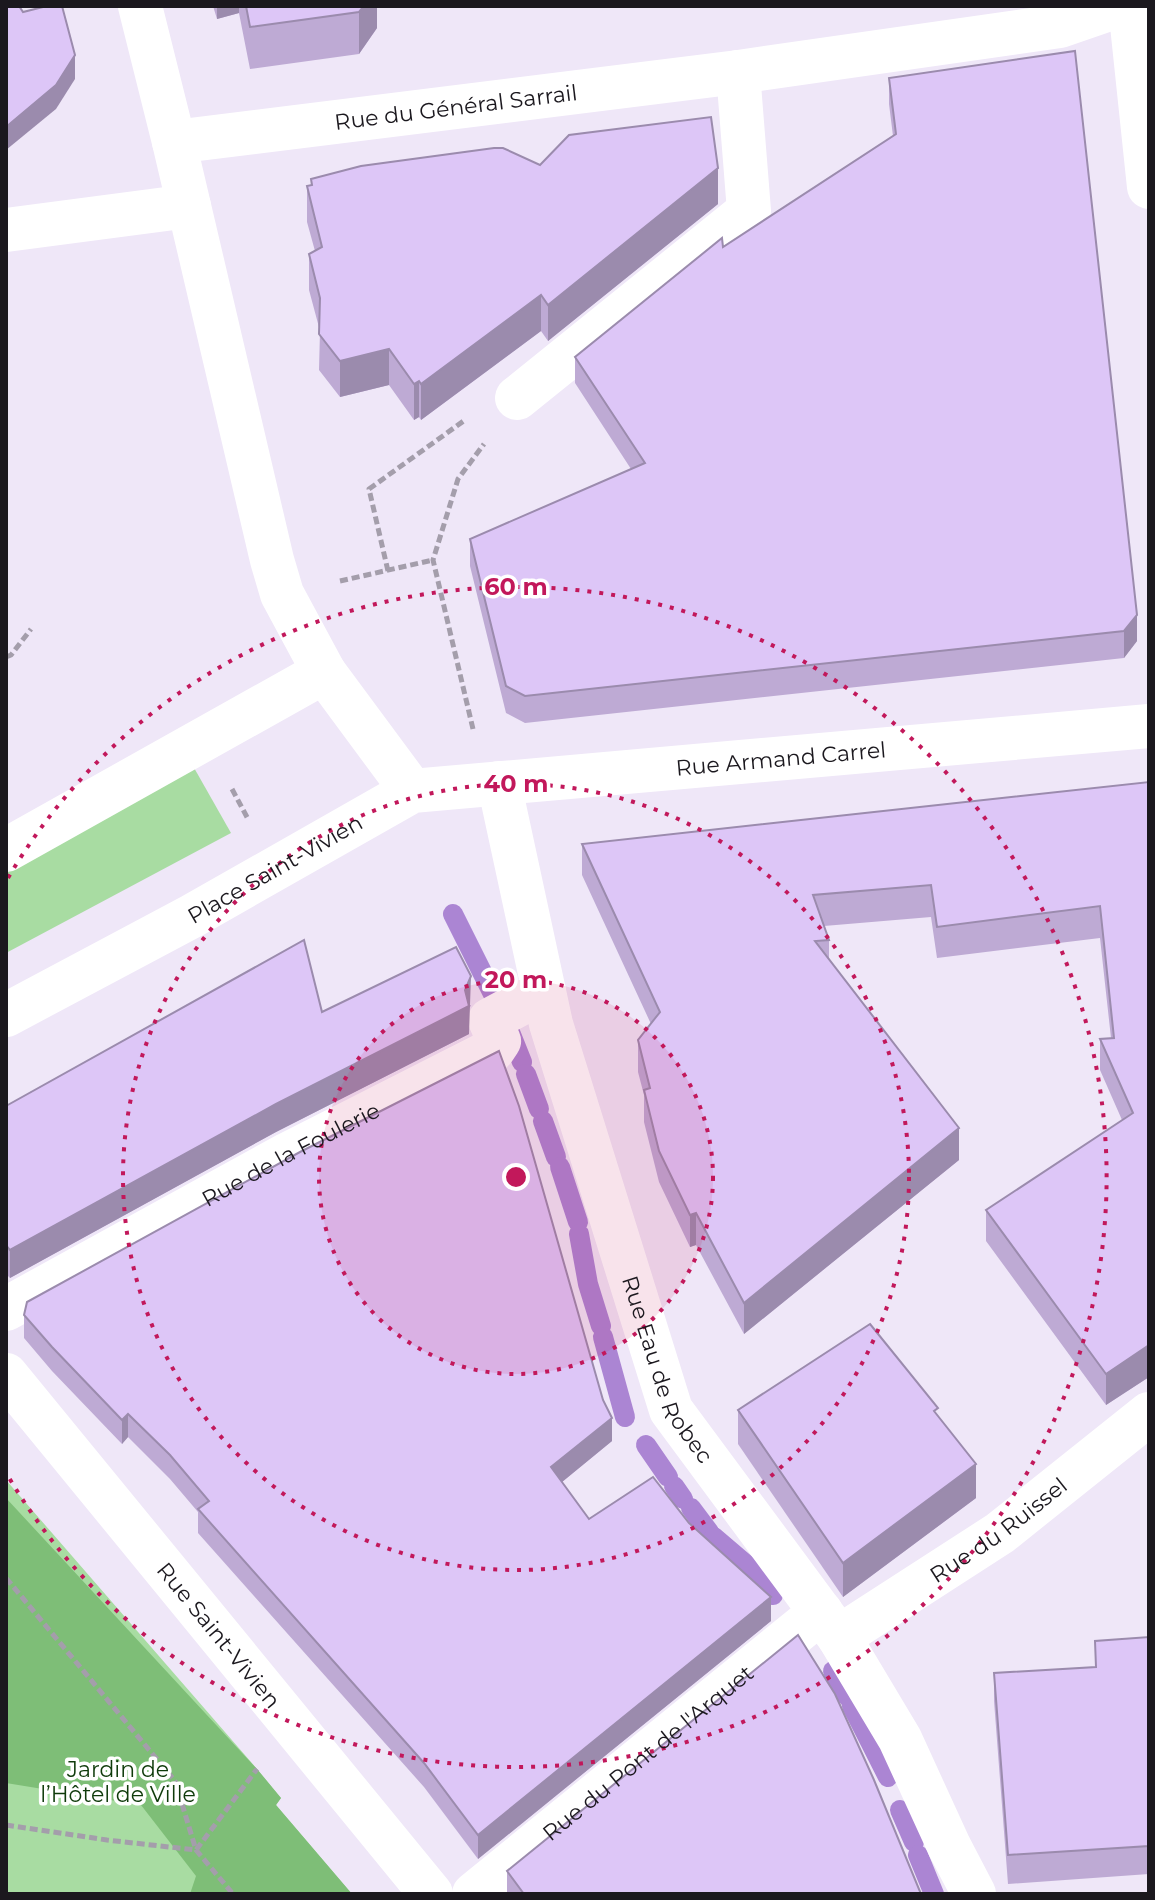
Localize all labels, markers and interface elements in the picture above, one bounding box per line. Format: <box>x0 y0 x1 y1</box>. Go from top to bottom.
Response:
street label: Rue du Général Sarrail <box>333 79 579 136</box>
text: 60 m <box>484 572 548 601</box>
street label: Rue Armand Carrel <box>675 736 887 782</box>
text: 40 m <box>484 769 548 798</box>
street label: Place Saint-Vivien <box>183 809 367 930</box>
text: 20 m <box>485 965 547 994</box>
street label: Rue de la Foulerie <box>197 1097 384 1213</box>
centre of rings <box>502 1163 530 1191</box>
street label: Rue Eau de Robec <box>616 1273 719 1468</box>
street label: Rue du Ruissel <box>925 1472 1073 1589</box>
street label: Rue Saint-Vivien <box>151 1557 286 1714</box>
street label: Rue du Pont de l'Arquet <box>537 1659 759 1847</box>
park label: Jardin de l’Hôtel de Ville <box>40 1756 196 1808</box>

